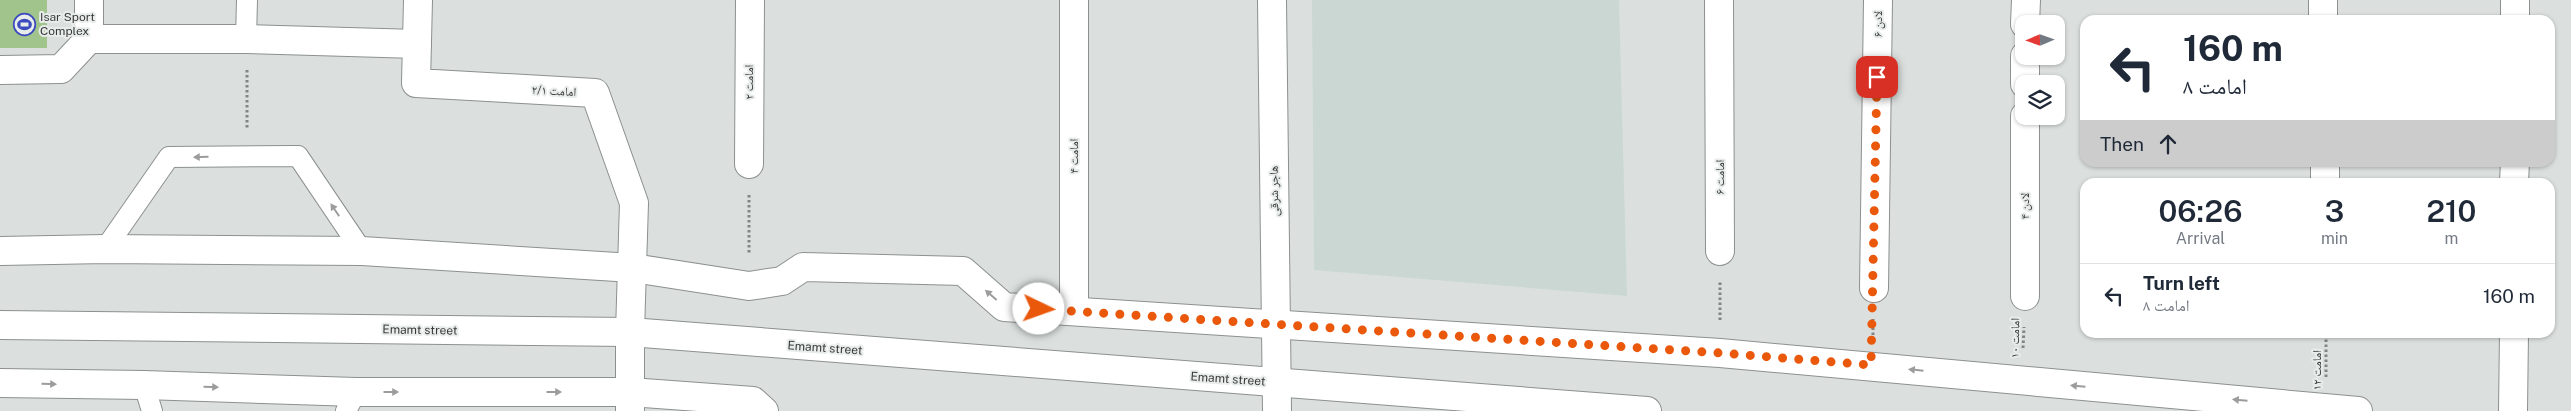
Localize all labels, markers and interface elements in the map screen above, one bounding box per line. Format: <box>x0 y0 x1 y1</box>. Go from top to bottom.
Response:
place label: Isar Sport Complex <box>40 10 95 38</box>
street label: لادن ۶ <box>1871 11 1885 37</box>
sports icon: Isar Sport Complex <box>12 12 36 36</box>
north arrow <box>2015 15 2065 65</box>
map controls <box>2015 15 2065 125</box>
text: 160 m <box>2183 28 2283 69</box>
icon: left <box>2100 35 2165 100</box>
pin <box>1856 56 1898 98</box>
icon: arrive <box>1863 63 1891 91</box>
street label: امامت ۲ <box>742 64 756 99</box>
text: امامت ۸ <box>2183 73 2247 99</box>
button: layers <box>2015 75 2065 125</box>
street label: امامت ۲/۱ <box>531 83 577 99</box>
icon: ahead <box>2154 130 2182 158</box>
text: Then <box>2100 133 2144 155</box>
street label: امامت ۴ <box>1067 138 1081 173</box>
one-way arrow <box>193 153 209 161</box>
street label: امامت ۶ <box>1713 159 1727 194</box>
street label: هاجر شرقی <box>1267 166 1282 216</box>
street label: لادن ۴ <box>2018 193 2032 219</box>
text: 06:26 <box>2158 193 2242 229</box>
text: 3 <box>2325 193 2344 229</box>
text: 210 <box>2427 193 2477 229</box>
one-way arrow <box>330 203 340 217</box>
text: Arrival <box>2176 229 2225 248</box>
text: min <box>2321 229 2348 248</box>
text: m <box>2445 229 2458 248</box>
text: Turn left <box>2143 272 2220 294</box>
position arrow <box>1012 282 1064 334</box>
icon: left <box>2100 282 2128 310</box>
text: 160 m <box>2483 285 2535 307</box>
one-way arrow <box>984 290 997 301</box>
text: امامت ۸ <box>2143 296 2190 315</box>
street label: امامت ۱۰ <box>2008 318 2022 358</box>
street label: Emamt street <box>382 322 458 338</box>
street label: Emamt street <box>787 338 863 358</box>
street label: امامت ۱۲ <box>2310 350 2324 390</box>
one-way arrow <box>1908 366 1924 374</box>
street label: Emamt street <box>1190 369 1266 389</box>
one-way arrow <box>41 380 57 388</box>
one-way arrow <box>2070 382 2086 390</box>
one-way arrow <box>203 384 219 392</box>
one-way arrow <box>383 388 399 396</box>
one-way arrow <box>546 388 562 396</box>
one-way arrow <box>2232 396 2248 404</box>

